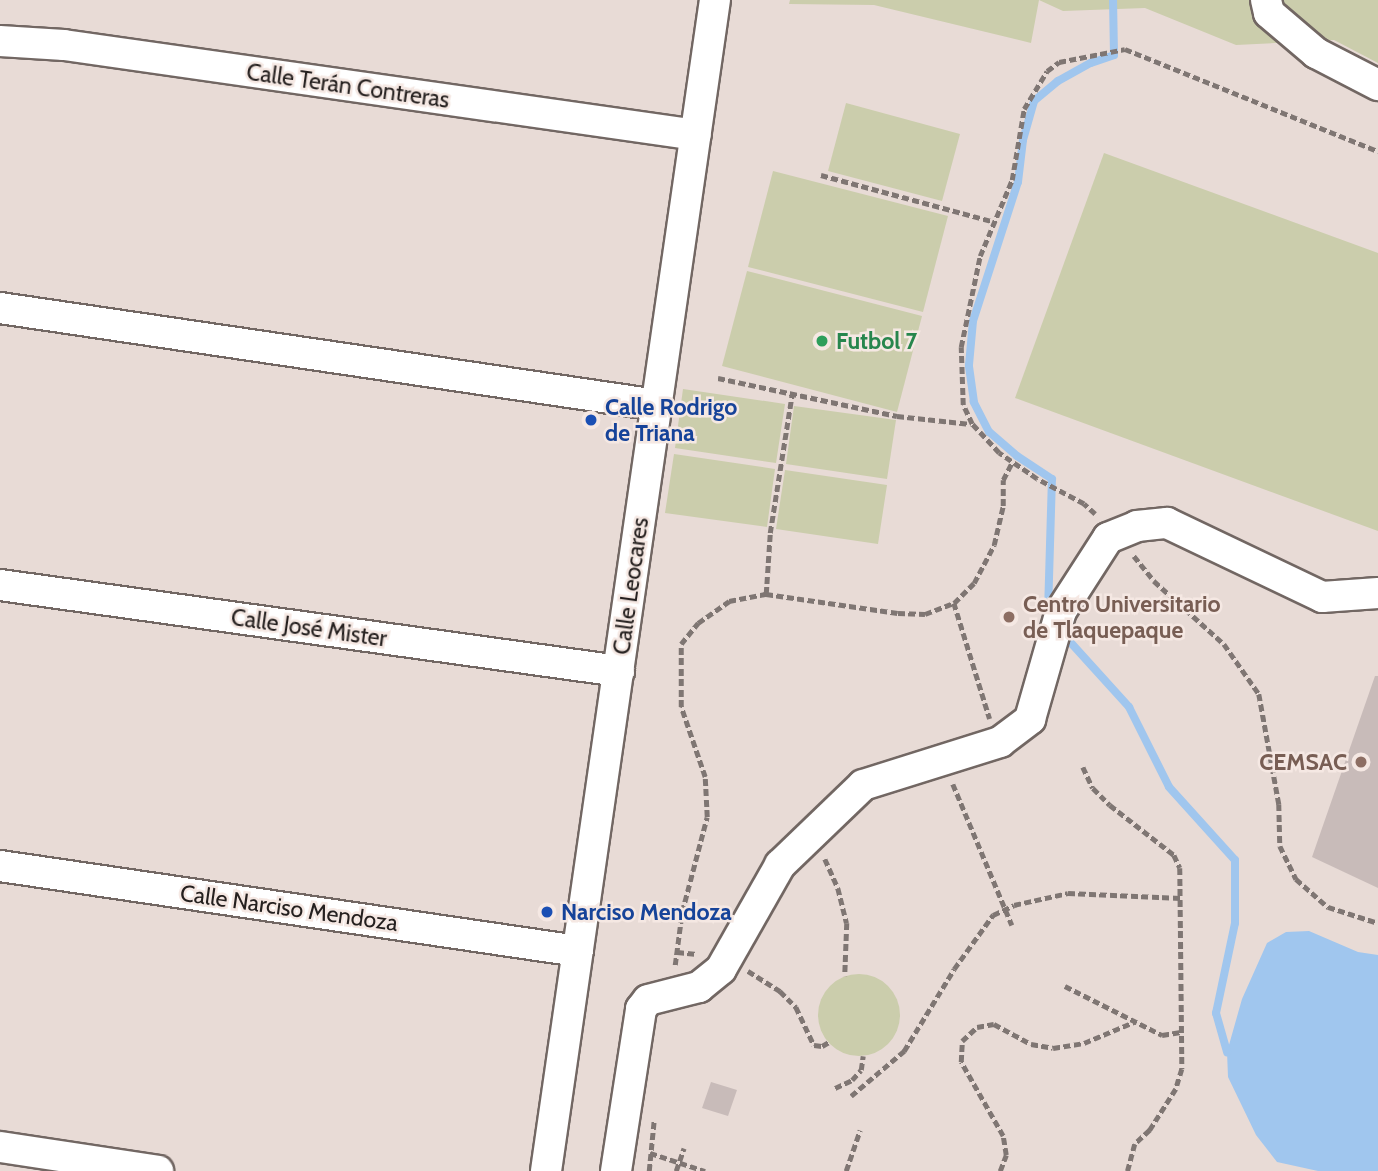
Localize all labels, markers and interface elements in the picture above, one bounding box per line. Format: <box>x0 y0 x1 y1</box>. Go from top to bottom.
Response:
street label: Calle Terán Contreras <box>245 58 451 114</box>
place label: Futbol 7 <box>836 327 917 355</box>
marker: Futbol 7 <box>814 333 830 349</box>
place label: Calle Rodrigo de Triana <box>605 393 737 447</box>
marker: Calle Rodrigo de Triana <box>583 412 599 428</box>
street label: Calle Leocares <box>608 516 654 656</box>
place label: Centro Universitario de Tlaquepaque <box>1023 590 1221 644</box>
street label: Calle José Mister <box>229 603 389 653</box>
marker: Centro Universitario de Tlaquepaque <box>1001 609 1017 625</box>
place label: CEMSAC <box>1259 748 1347 776</box>
marker: CEMSAC <box>1353 754 1369 770</box>
street label: Calle Narciso Mendoza <box>178 879 400 937</box>
place label: Narciso Mendoza <box>561 898 732 926</box>
marker: Narciso Mendoza <box>539 904 555 920</box>

